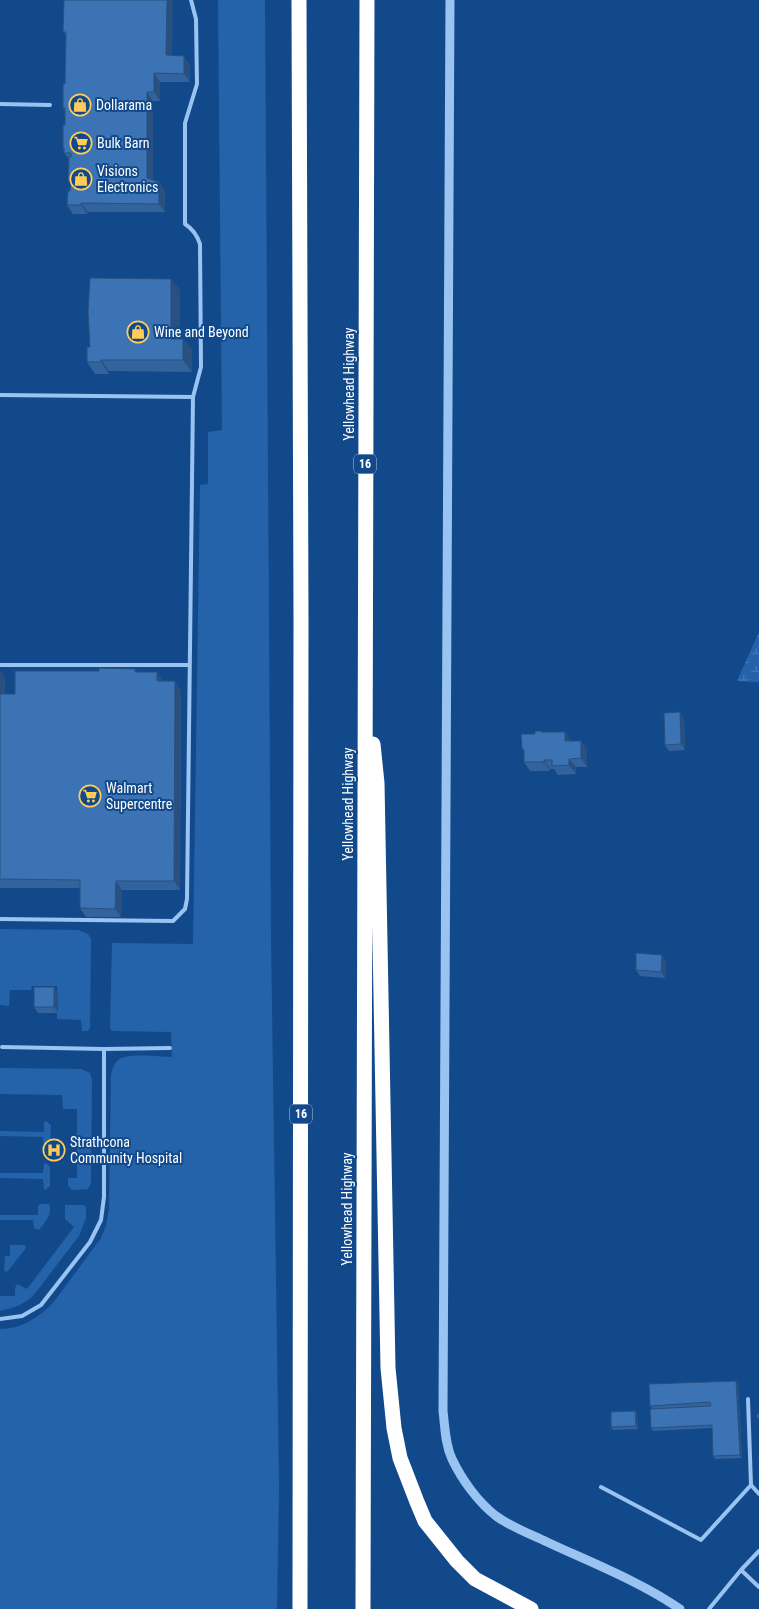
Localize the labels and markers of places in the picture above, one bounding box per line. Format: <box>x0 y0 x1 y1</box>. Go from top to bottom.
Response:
shop icon: Dollarama <box>68 93 92 117</box>
place label: Dollarama <box>96 97 152 113</box>
supermarket icon: Bulk Barn <box>69 131 93 155</box>
place label: Bulk Barn <box>97 135 150 151</box>
place label: Visions Electronics <box>97 163 158 195</box>
shop icon: Visions Electronics <box>69 167 93 191</box>
shop icon: Wine and Beyond <box>126 320 150 344</box>
place label: Wine and Beyond <box>154 324 249 340</box>
place label: Walmart Supercentre <box>106 780 173 812</box>
supermarket icon: Walmart Supercentre <box>78 784 102 808</box>
place label: Strathcona Community Hospital <box>70 1134 182 1166</box>
hospital icon: Strathcona Community Hospital <box>42 1138 66 1162</box>

